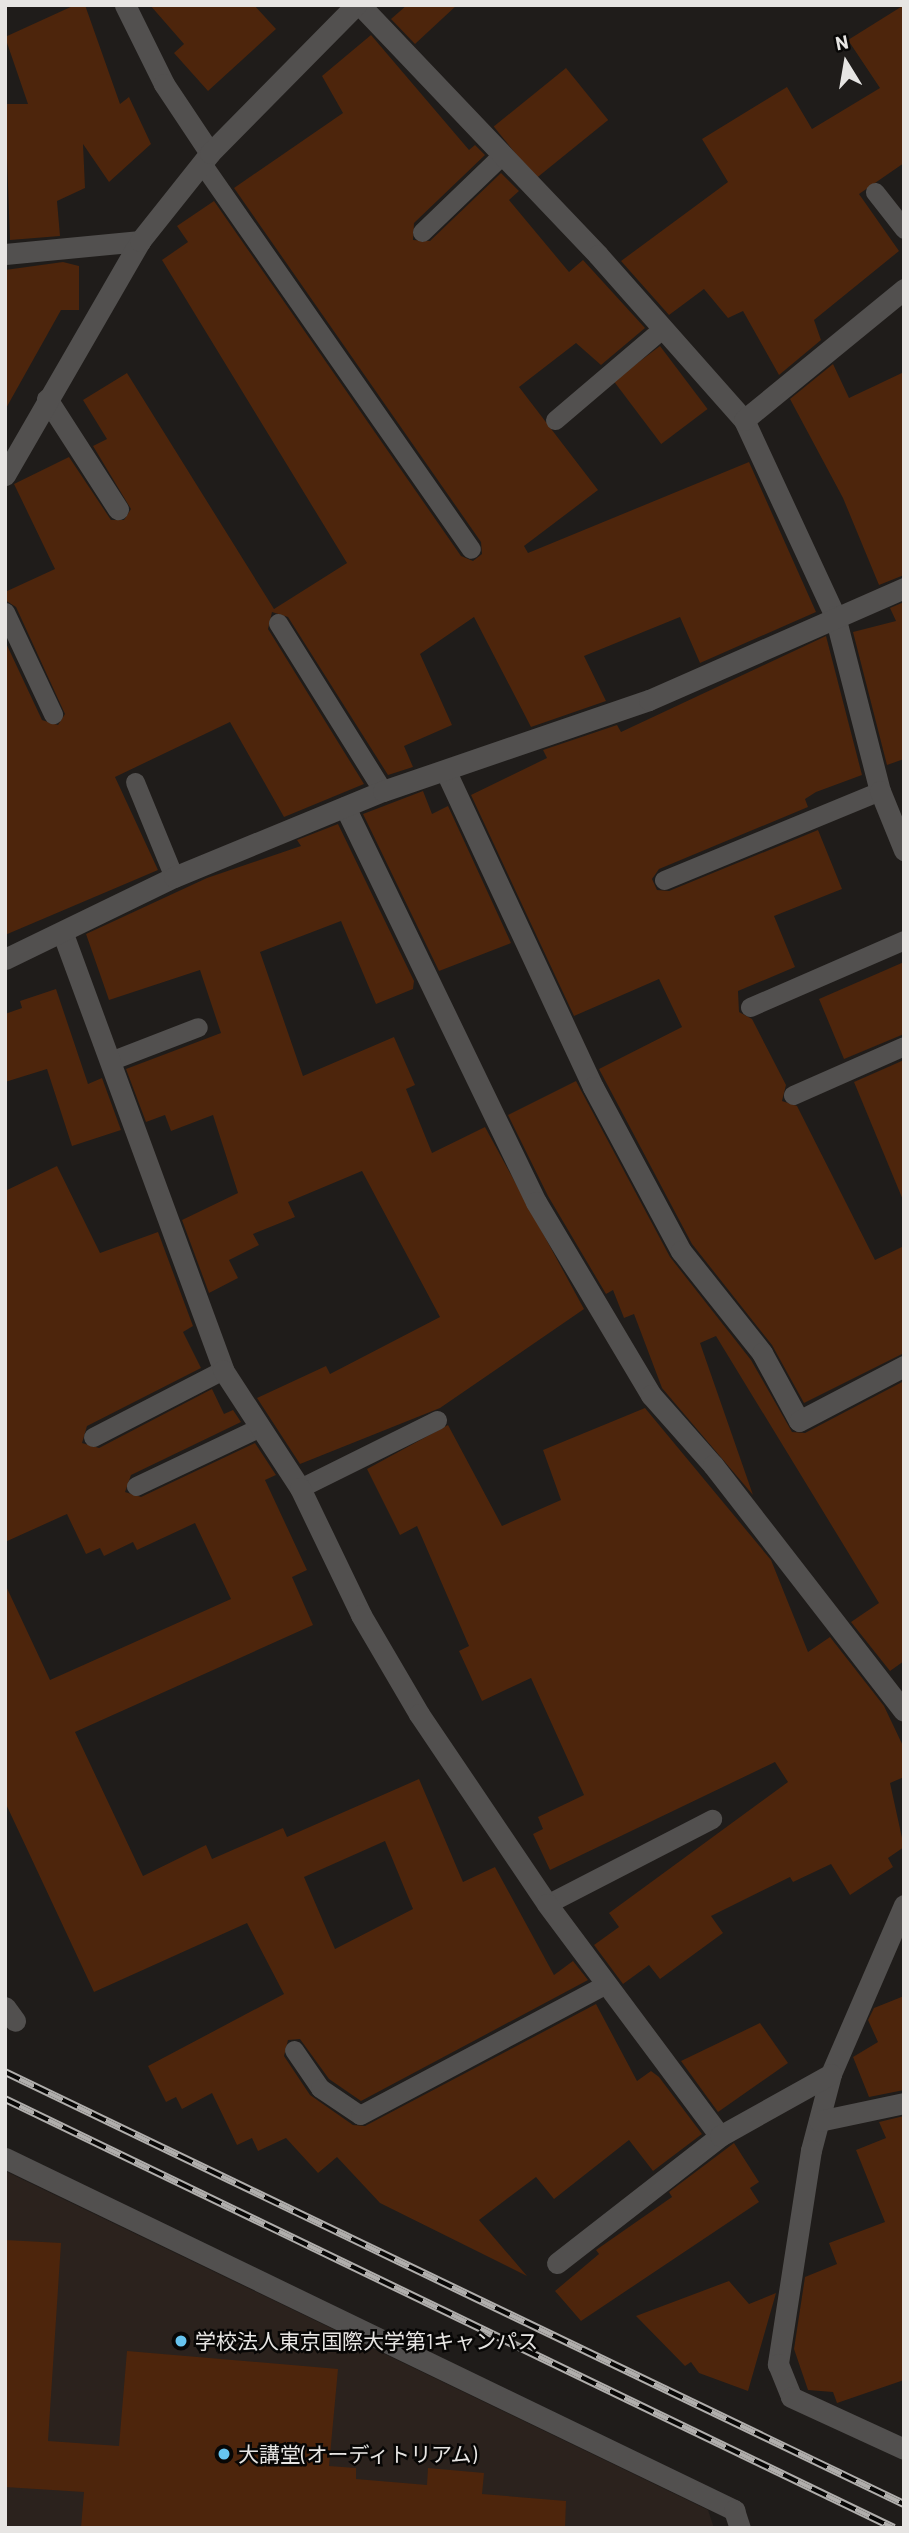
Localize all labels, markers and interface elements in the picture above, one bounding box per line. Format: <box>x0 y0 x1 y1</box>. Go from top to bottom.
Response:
north arrow <box>811 28 881 98</box>
text: N <box>833 29 850 54</box>
place label: 学校法人東京国際大学第1キャンパス <box>195 2328 538 2354</box>
marker: 学校法人東京国際大学第1キャンパス <box>173 2333 189 2349</box>
place label: 大講堂(オーディトリアム) <box>238 2441 480 2467</box>
marker: 大講堂(オーディトリアム) <box>216 2446 232 2462</box>

